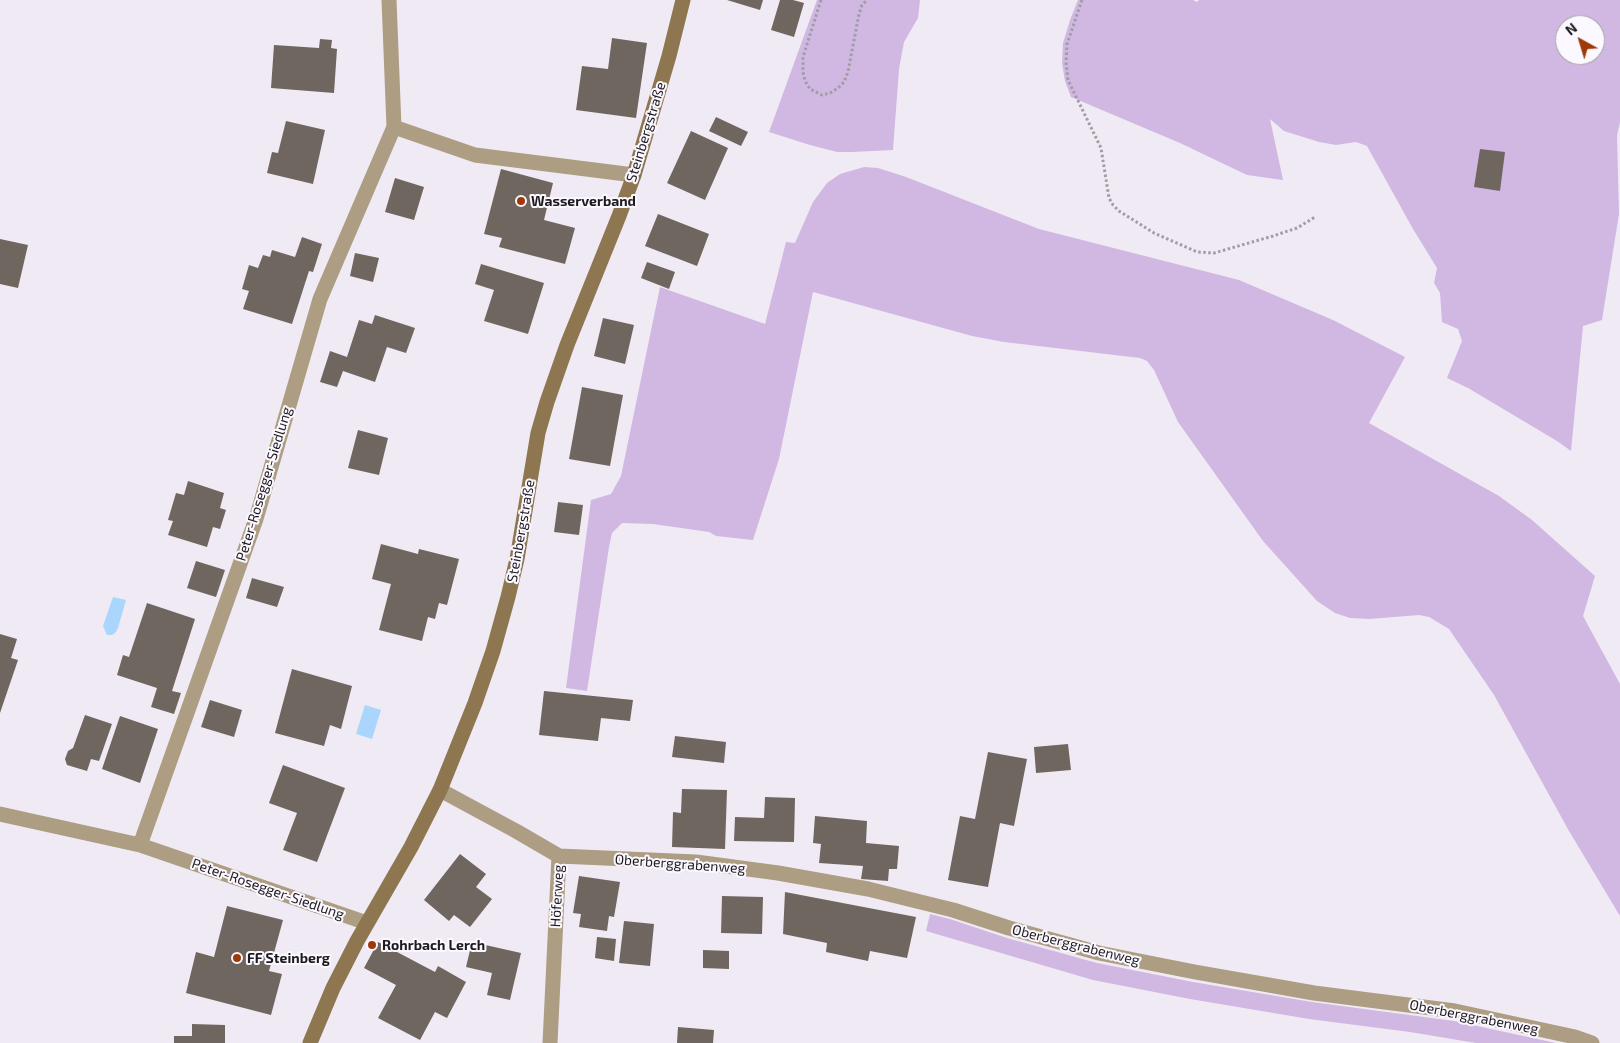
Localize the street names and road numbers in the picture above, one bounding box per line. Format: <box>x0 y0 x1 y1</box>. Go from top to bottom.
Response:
street label: Steinbergstraße <box>623 80 669 184</box>
street label: Peter-Rosegger-Siedlung <box>233 405 295 563</box>
street label: Steinbergstraße <box>504 478 538 584</box>
street label: Oberberggrabenweg <box>614 851 746 877</box>
street label: Peter-Rosegger-Siedlung <box>190 855 346 923</box>
street label: Höferweg <box>547 864 567 928</box>
street label: Oberberggrabenweg <box>1010 921 1142 969</box>
street label: Oberberggrabenweg <box>1408 996 1540 1038</box>

